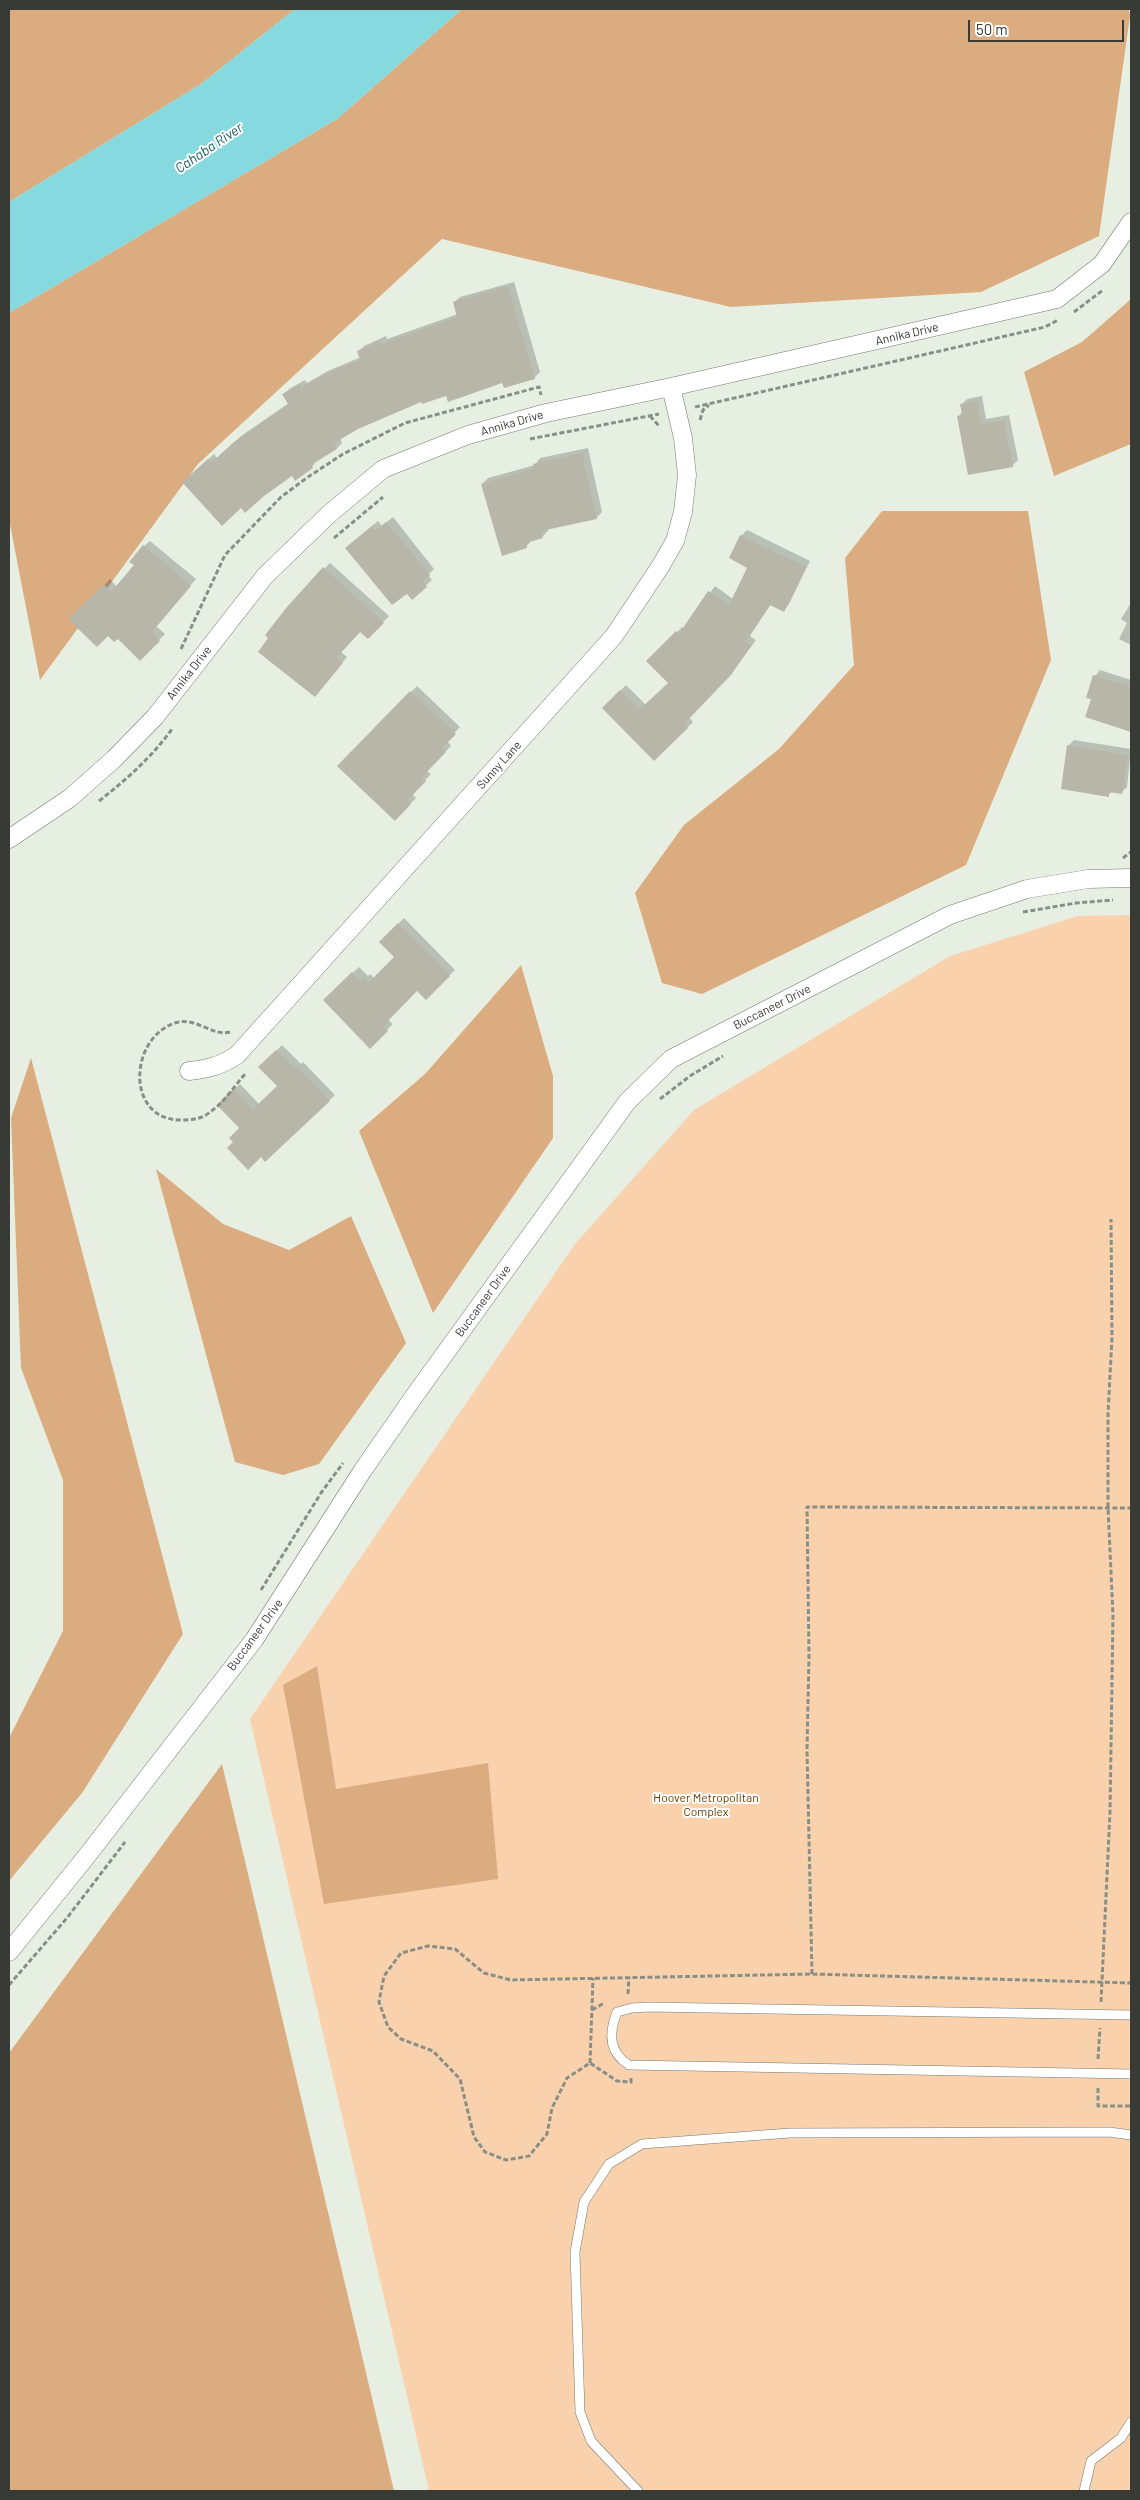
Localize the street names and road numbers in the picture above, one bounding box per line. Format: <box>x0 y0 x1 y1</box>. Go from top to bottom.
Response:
street label: Annika Drive <box>874 320 940 348</box>
street label: Annika Drive <box>479 407 545 439</box>
street label: Annika Drive <box>163 643 215 703</box>
street label: Sunny Lane <box>474 738 524 792</box>
street label: Buccaneer Drive <box>731 981 813 1033</box>
street label: Buccaneer Drive <box>452 1262 514 1340</box>
street label: Buccaneer Drive <box>224 1596 286 1674</box>

